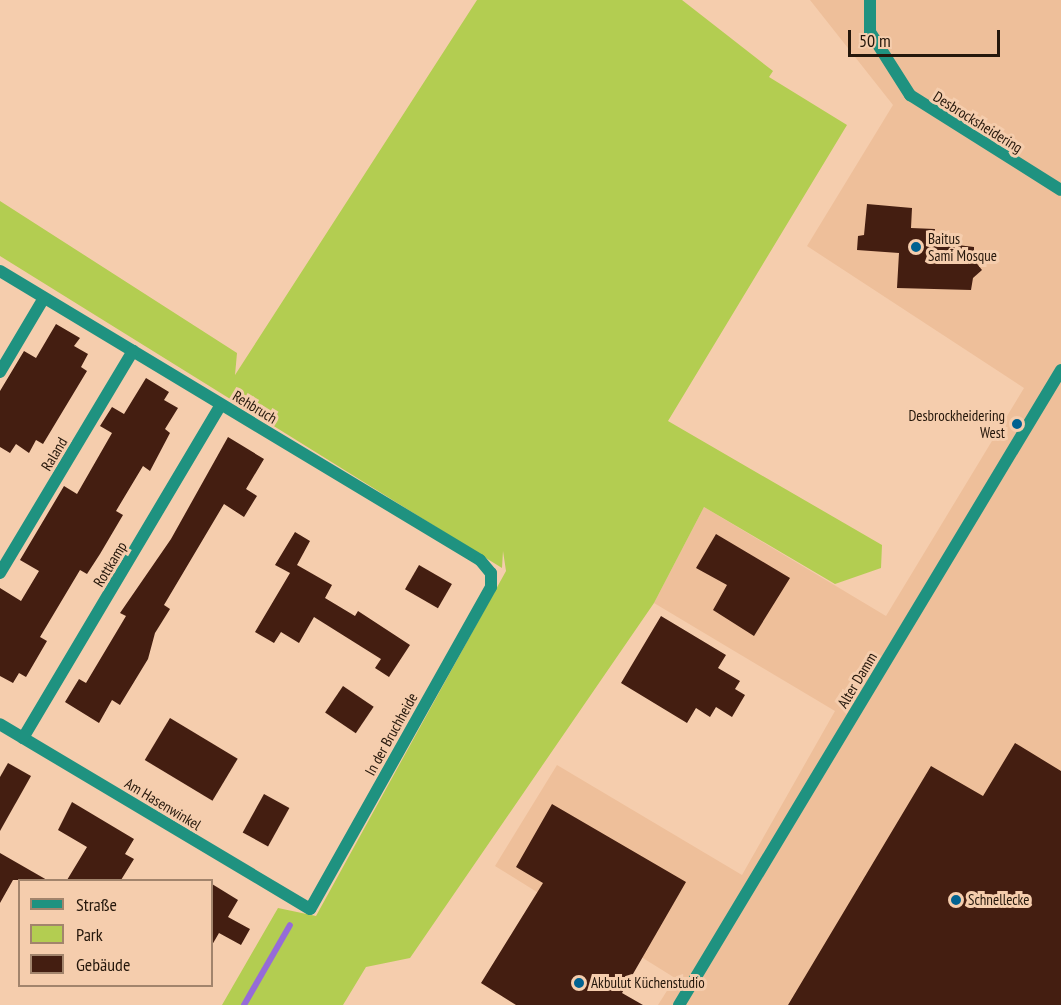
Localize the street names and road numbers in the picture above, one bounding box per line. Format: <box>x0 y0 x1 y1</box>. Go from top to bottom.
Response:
street label: Desbrocksheidering <box>930 87 1026 157</box>
street label: Rehbruch <box>230 387 280 427</box>
street label: Raland <box>37 434 71 474</box>
street label: Rottkamp <box>90 538 130 590</box>
street label: Alter Damm <box>833 649 881 711</box>
street label: In der Bruchheide <box>361 690 421 778</box>
street label: Am Hasenwinkel <box>122 774 204 834</box>

